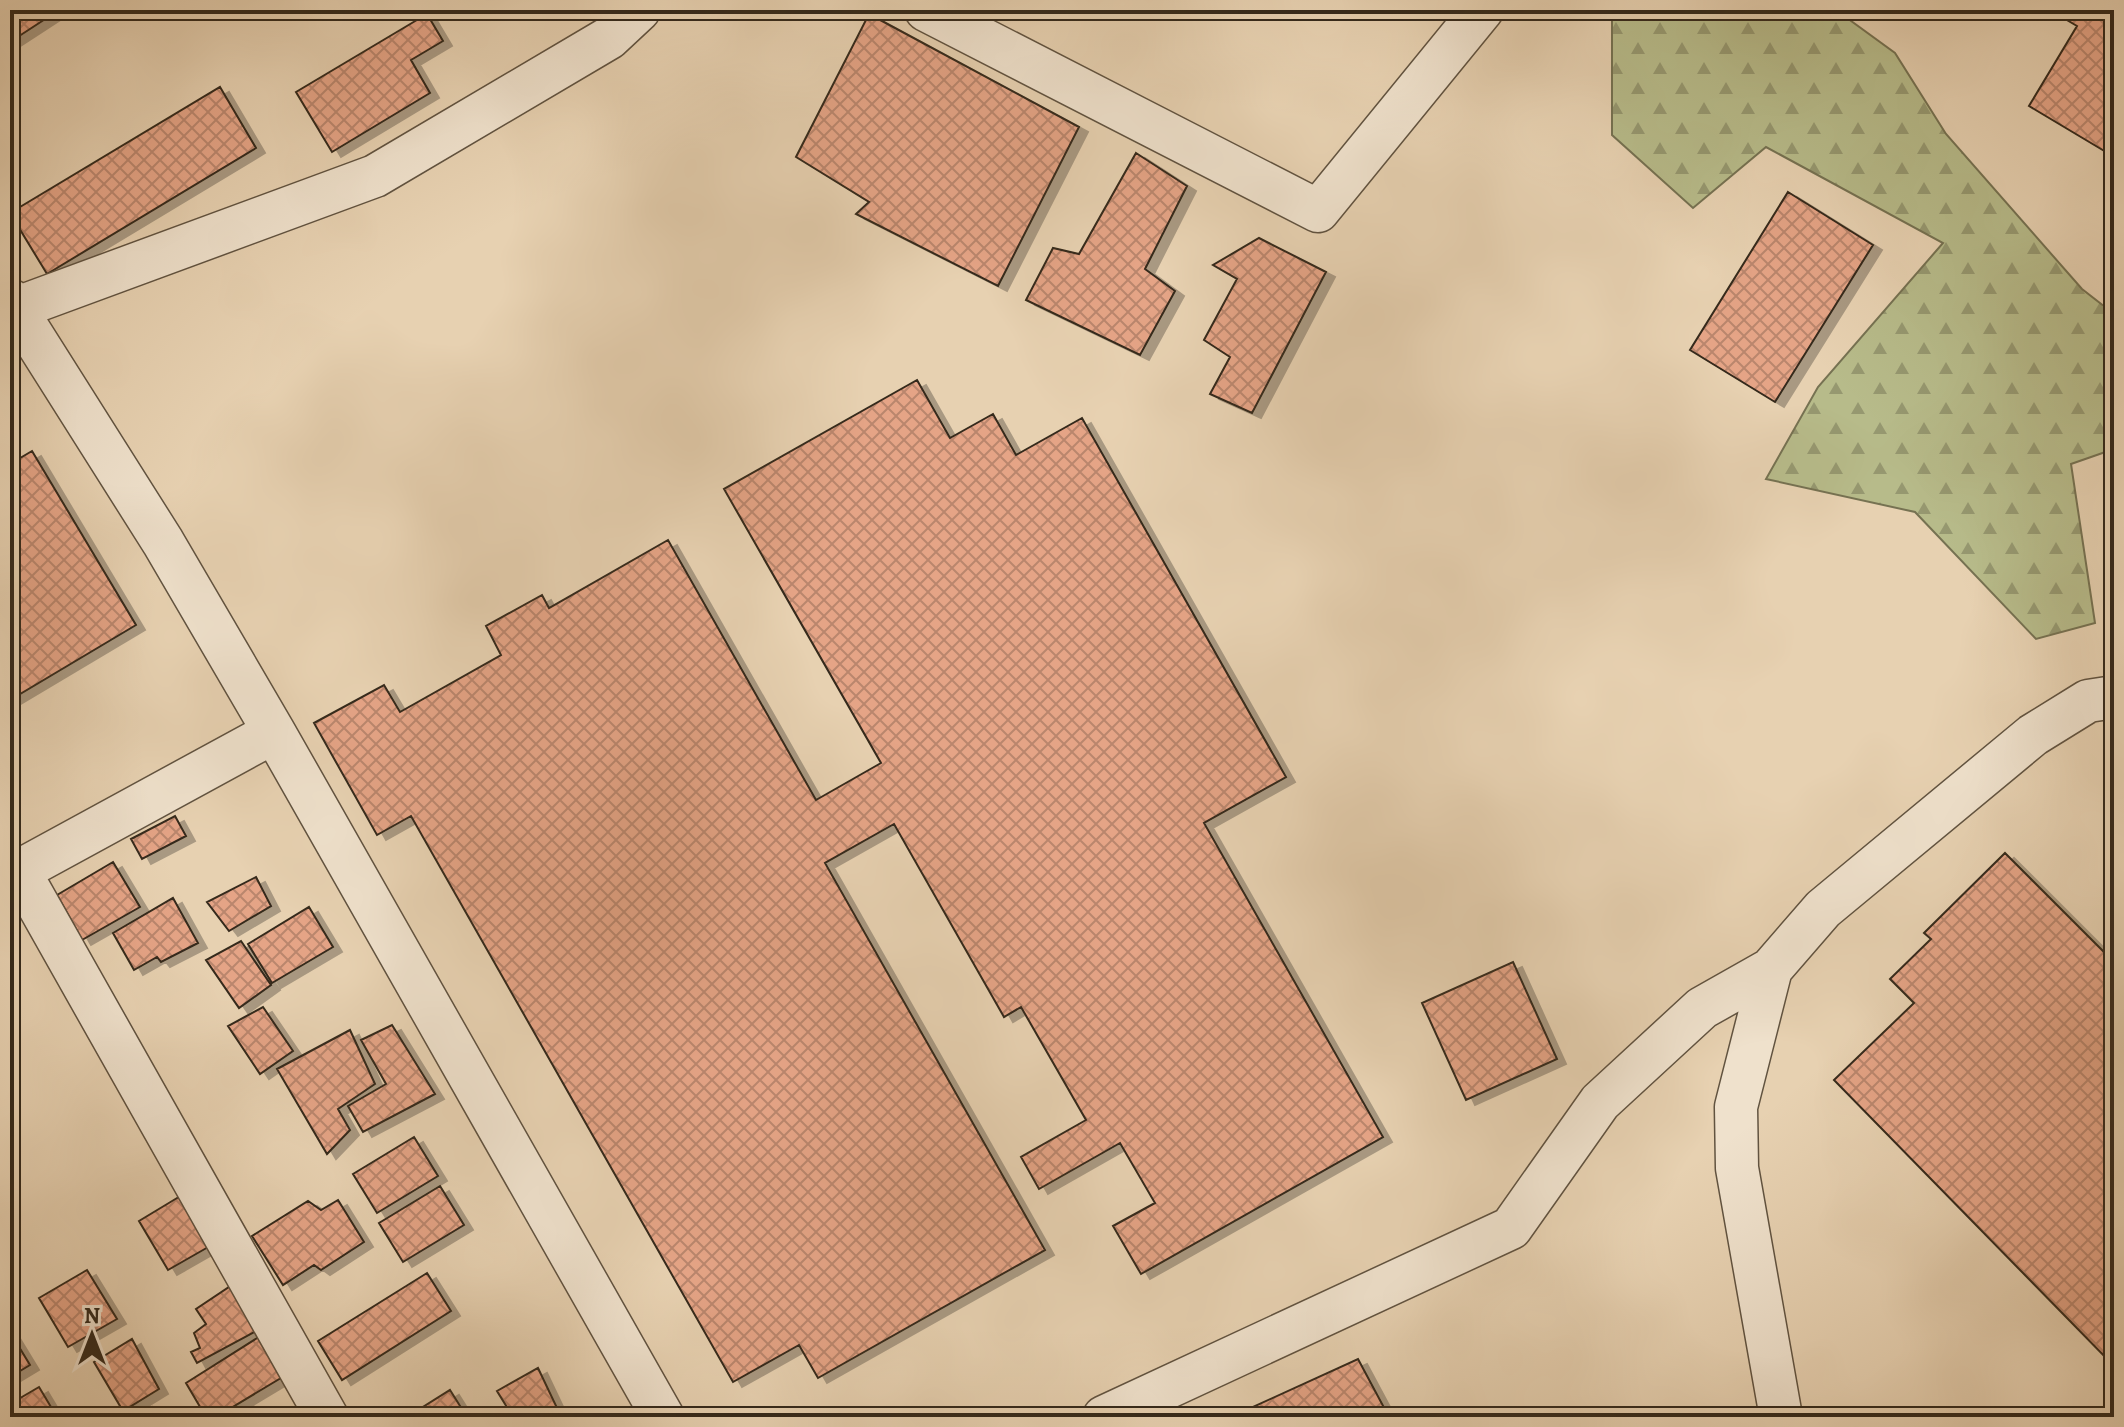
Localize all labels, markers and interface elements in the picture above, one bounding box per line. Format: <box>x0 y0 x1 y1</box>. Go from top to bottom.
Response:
north arrow <box>52 1295 132 1375</box>
text: N <box>84 1301 100 1331</box>

